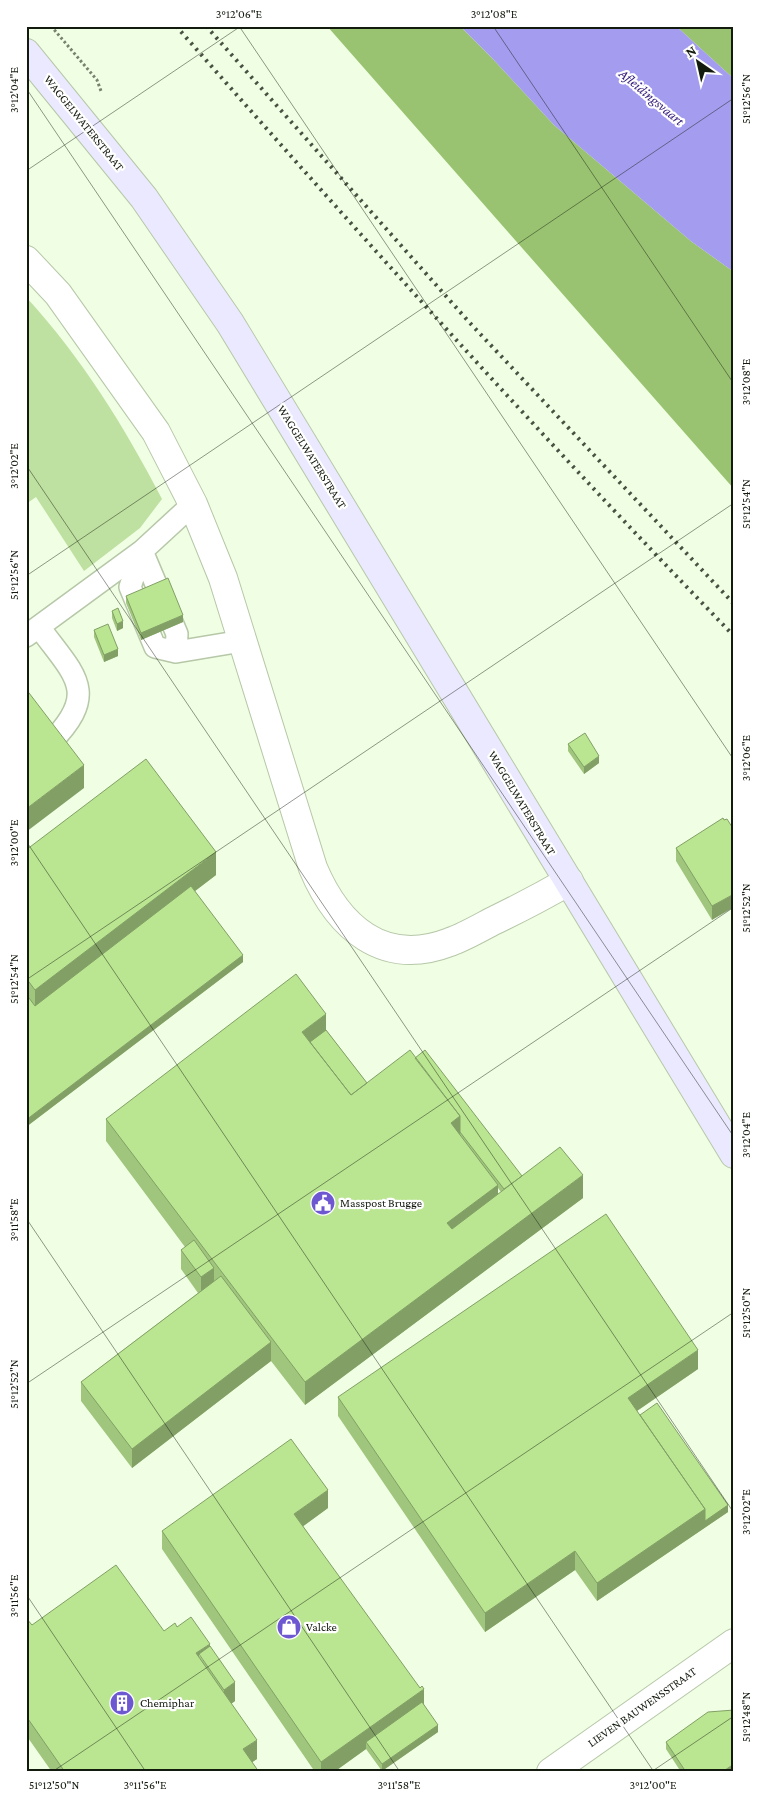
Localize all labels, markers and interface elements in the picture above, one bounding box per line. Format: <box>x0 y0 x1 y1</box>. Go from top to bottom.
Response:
text: 3°12'06"E <box>216 7 263 21</box>
text: 3°12'08"E <box>471 7 518 21</box>
north arrow <box>672 38 722 88</box>
text: N <box>682 42 700 61</box>
water label: Afleidingsvaart <box>616 65 688 129</box>
text: 3°12'04"E <box>7 66 21 113</box>
street label: WAGGELWATERSTRAAT <box>41 72 127 174</box>
text: 51°12'56"N <box>739 74 753 124</box>
text: 3°12'08"E <box>739 358 753 405</box>
street label: WAGGELWATERSTRAAT <box>275 403 350 512</box>
text: 3°12'02"E <box>7 443 21 489</box>
text: 51°12'54"N <box>739 479 753 529</box>
text: 51°12'56"N <box>7 550 21 600</box>
text: 3°12'06"E <box>739 734 753 781</box>
street label: WAGGELWATERSTRAAT <box>485 748 559 858</box>
text: 3°12'00"E <box>7 819 21 866</box>
text: 51°12'52"N <box>739 883 753 933</box>
text: 51°12'54"N <box>7 954 21 1004</box>
text: 3°12'04"E <box>739 1111 753 1158</box>
public building icon: Masspost Brugge <box>310 1190 336 1216</box>
place label: Masspost Brugge <box>340 1196 422 1210</box>
text: 3°11'58"E <box>7 1198 21 1242</box>
text: 51°12'50"N <box>739 1288 753 1338</box>
text: 51°12'52"N <box>7 1359 21 1409</box>
text: 3°12'02"E <box>739 1489 753 1535</box>
text: 3°11'56"E <box>7 1574 21 1617</box>
shop icon: Valcke <box>276 1614 302 1640</box>
place label: Valcke <box>306 1620 337 1634</box>
street label: LIEVEN BAUWENSSTRAAT <box>585 1664 699 1750</box>
building icon: Chemiphar <box>109 1690 135 1716</box>
text: 51°12'48"N <box>739 1692 753 1742</box>
place label: Chemiphar <box>140 1696 195 1710</box>
text: 51°12'50"N <box>29 1778 79 1792</box>
text: 3°11'56"E <box>124 1778 167 1792</box>
text: 3°11'58"E <box>377 1778 421 1792</box>
text: 3°12'00"E <box>630 1778 677 1792</box>

